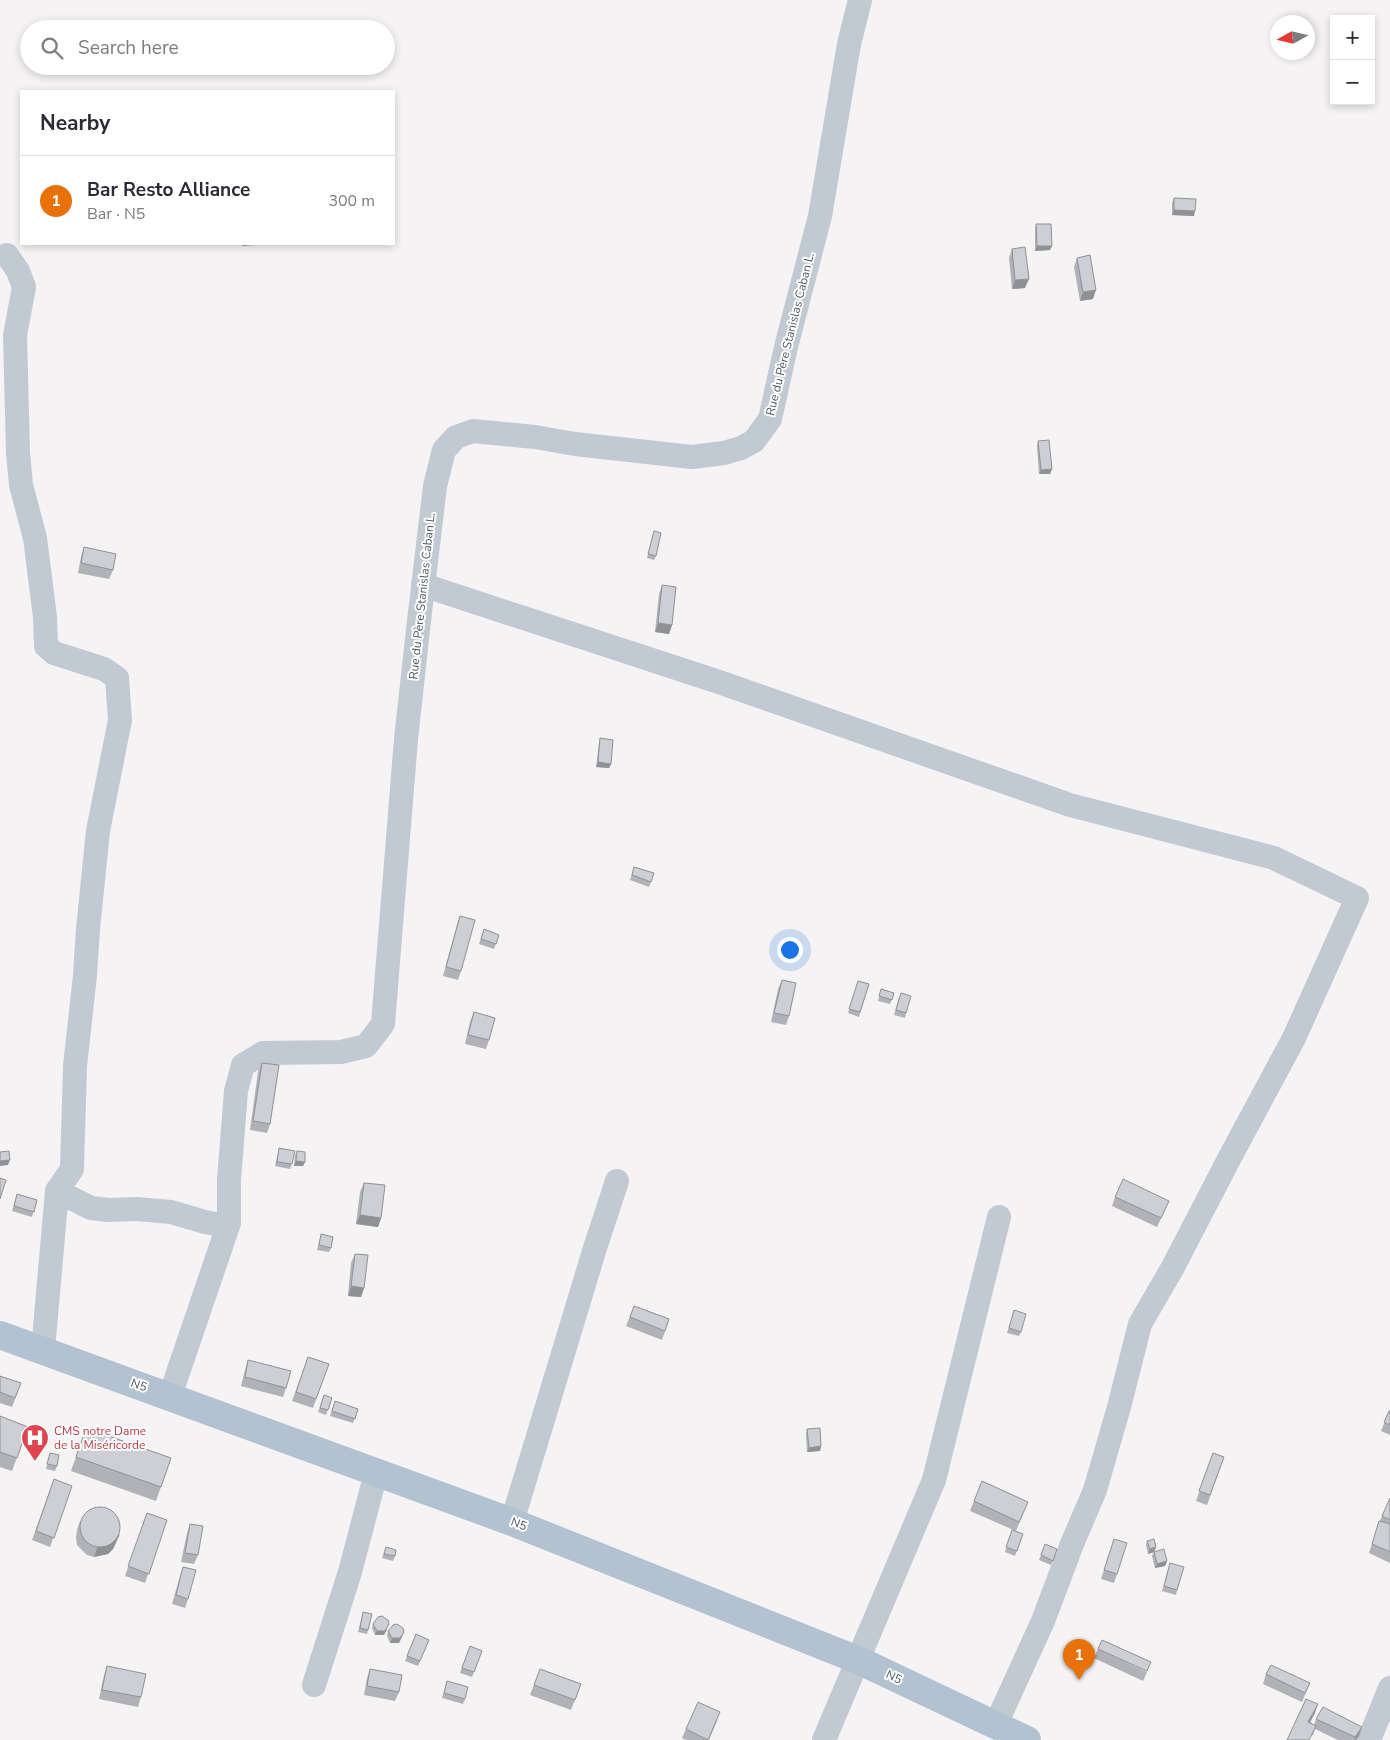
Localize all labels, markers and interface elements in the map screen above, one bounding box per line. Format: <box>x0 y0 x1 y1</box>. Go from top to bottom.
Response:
north arrow <box>1270 15 1315 60</box>
map controls <box>1330 15 1375 105</box>
button: + <box>1330 15 1375 60</box>
search box <box>20 20 395 75</box>
icon: search <box>38 34 66 62</box>
text: Search here <box>78 35 179 61</box>
button: − <box>1330 60 1375 105</box>
text: Nearby <box>40 109 110 137</box>
text: Bar Resto Alliance <box>87 177 250 203</box>
text: 1 <box>51 190 61 212</box>
text: 300 m <box>328 190 375 212</box>
text: Bar · N5 <box>87 203 145 225</box>
street label: Rue du Père Stanislas Caban L. <box>762 251 818 417</box>
street label: Rue du Père Stanislas Caban L. <box>405 512 439 680</box>
your location <box>777 937 803 963</box>
street label: N5 <box>129 1375 149 1395</box>
hospital icon: CMS notre Dame de la Miséricorde <box>20 1423 50 1462</box>
place label: CMS notre Dame de la Miséricorde <box>54 1423 146 1453</box>
street label: N5 <box>509 1514 529 1534</box>
pin: 1 <box>1063 1639 1095 1680</box>
street label: N5 <box>883 1666 905 1688</box>

